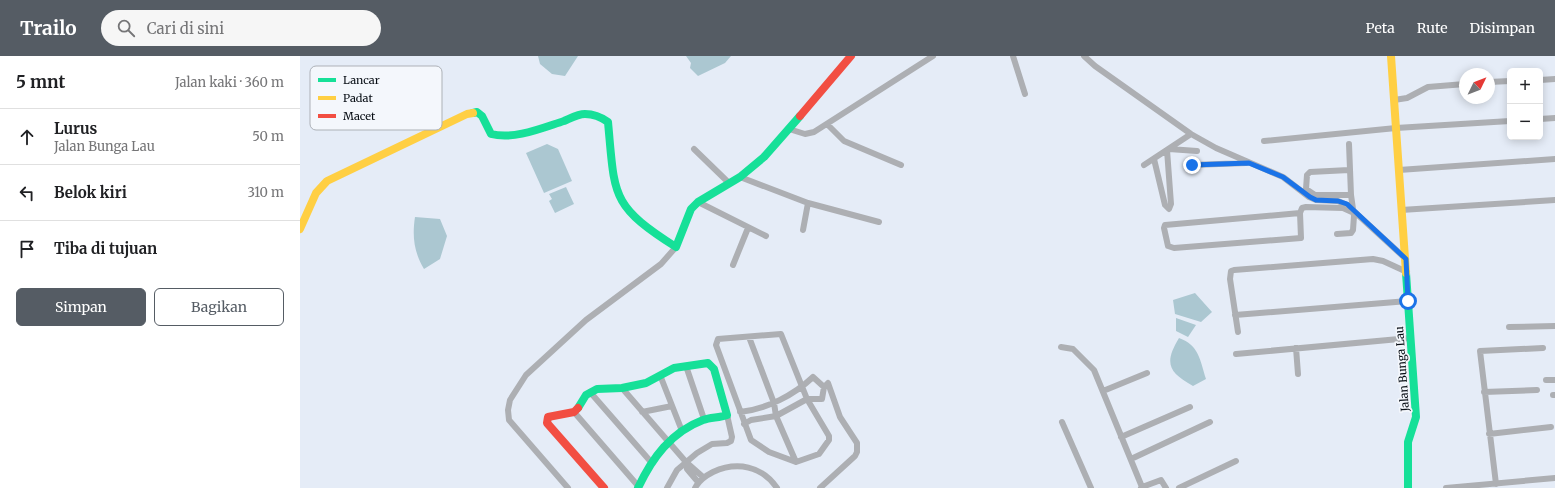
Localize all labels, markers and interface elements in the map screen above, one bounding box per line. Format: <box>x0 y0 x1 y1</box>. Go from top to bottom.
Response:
search box <box>101 10 381 46</box>
text: Trailo <box>20 16 77 40</box>
icon: search <box>115 17 137 39</box>
text: Cari di sini <box>147 19 224 38</box>
text: Peta <box>1366 19 1395 37</box>
text: Rute <box>1417 19 1448 37</box>
text: Disimpan <box>1470 19 1535 37</box>
legend <box>310 66 442 130</box>
north arrow <box>1459 68 1495 104</box>
map controls <box>1507 68 1543 140</box>
button: + <box>1507 68 1543 104</box>
text: 5 mnt <box>16 71 65 93</box>
text: Lancar <box>343 73 380 87</box>
text: Jalan kaki · 360 m <box>175 74 284 91</box>
text: Padat <box>343 91 373 105</box>
button: − <box>1507 104 1543 140</box>
text: Macet <box>343 109 376 123</box>
text: Lurus <box>54 119 97 138</box>
icon: ahead <box>16 126 38 148</box>
text: 50 m <box>252 128 284 145</box>
text: Jalan Bunga Lau <box>54 138 155 155</box>
route end <box>1183 156 1201 174</box>
icon: left <box>16 182 38 204</box>
text: Belok kiri <box>54 183 127 202</box>
text: 310 m <box>247 184 284 201</box>
icon: arrive <box>16 238 38 260</box>
text: Tiba di tujuan <box>54 239 157 258</box>
button: Simpan <box>16 288 146 326</box>
button: Bagikan <box>154 288 284 326</box>
route start <box>1399 292 1417 310</box>
street label: Jalan Bunga Lau <box>1392 326 1412 413</box>

